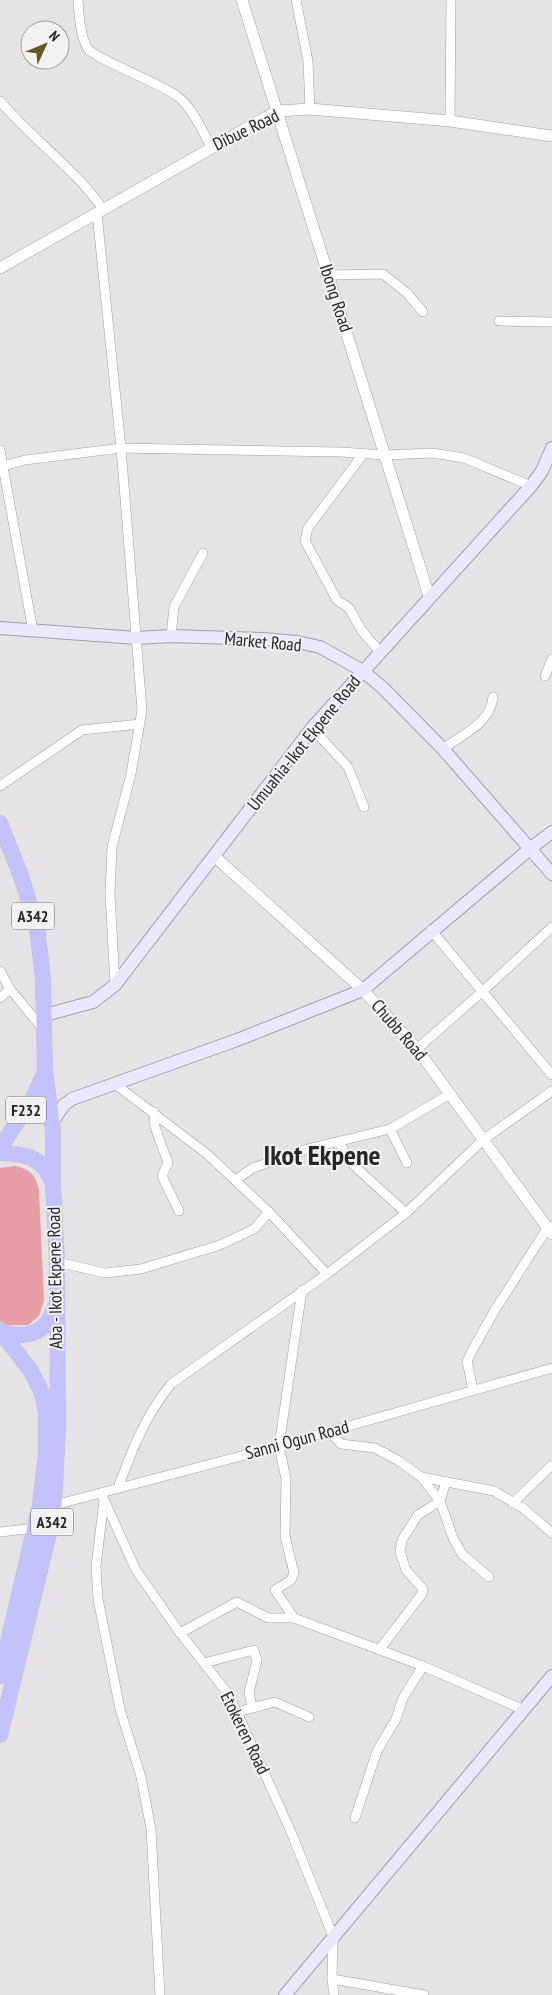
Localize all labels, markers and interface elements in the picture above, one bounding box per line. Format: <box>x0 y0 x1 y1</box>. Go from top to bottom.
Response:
north arrow <box>20 20 70 70</box>
text: N <box>45 27 63 45</box>
street label: Dibue Road <box>209 104 283 155</box>
street label: Ibong Road <box>315 261 358 335</box>
street label: Market Road <box>224 627 303 656</box>
street label: Umuahia-Ikot Ekpene Road <box>242 670 365 815</box>
road number: A342 <box>12 902 54 929</box>
street label: Chubb Road <box>366 994 432 1065</box>
road number: F232 <box>6 1096 46 1124</box>
district label: Ikot Ekpene <box>264 1136 380 1173</box>
street label: Aba - Ikot Ekpene Road <box>42 1207 67 1349</box>
street label: Sanni Ogun Road <box>243 1415 351 1464</box>
road number: A342 <box>31 1508 73 1535</box>
street label: Etokeren Road <box>216 1688 275 1778</box>

